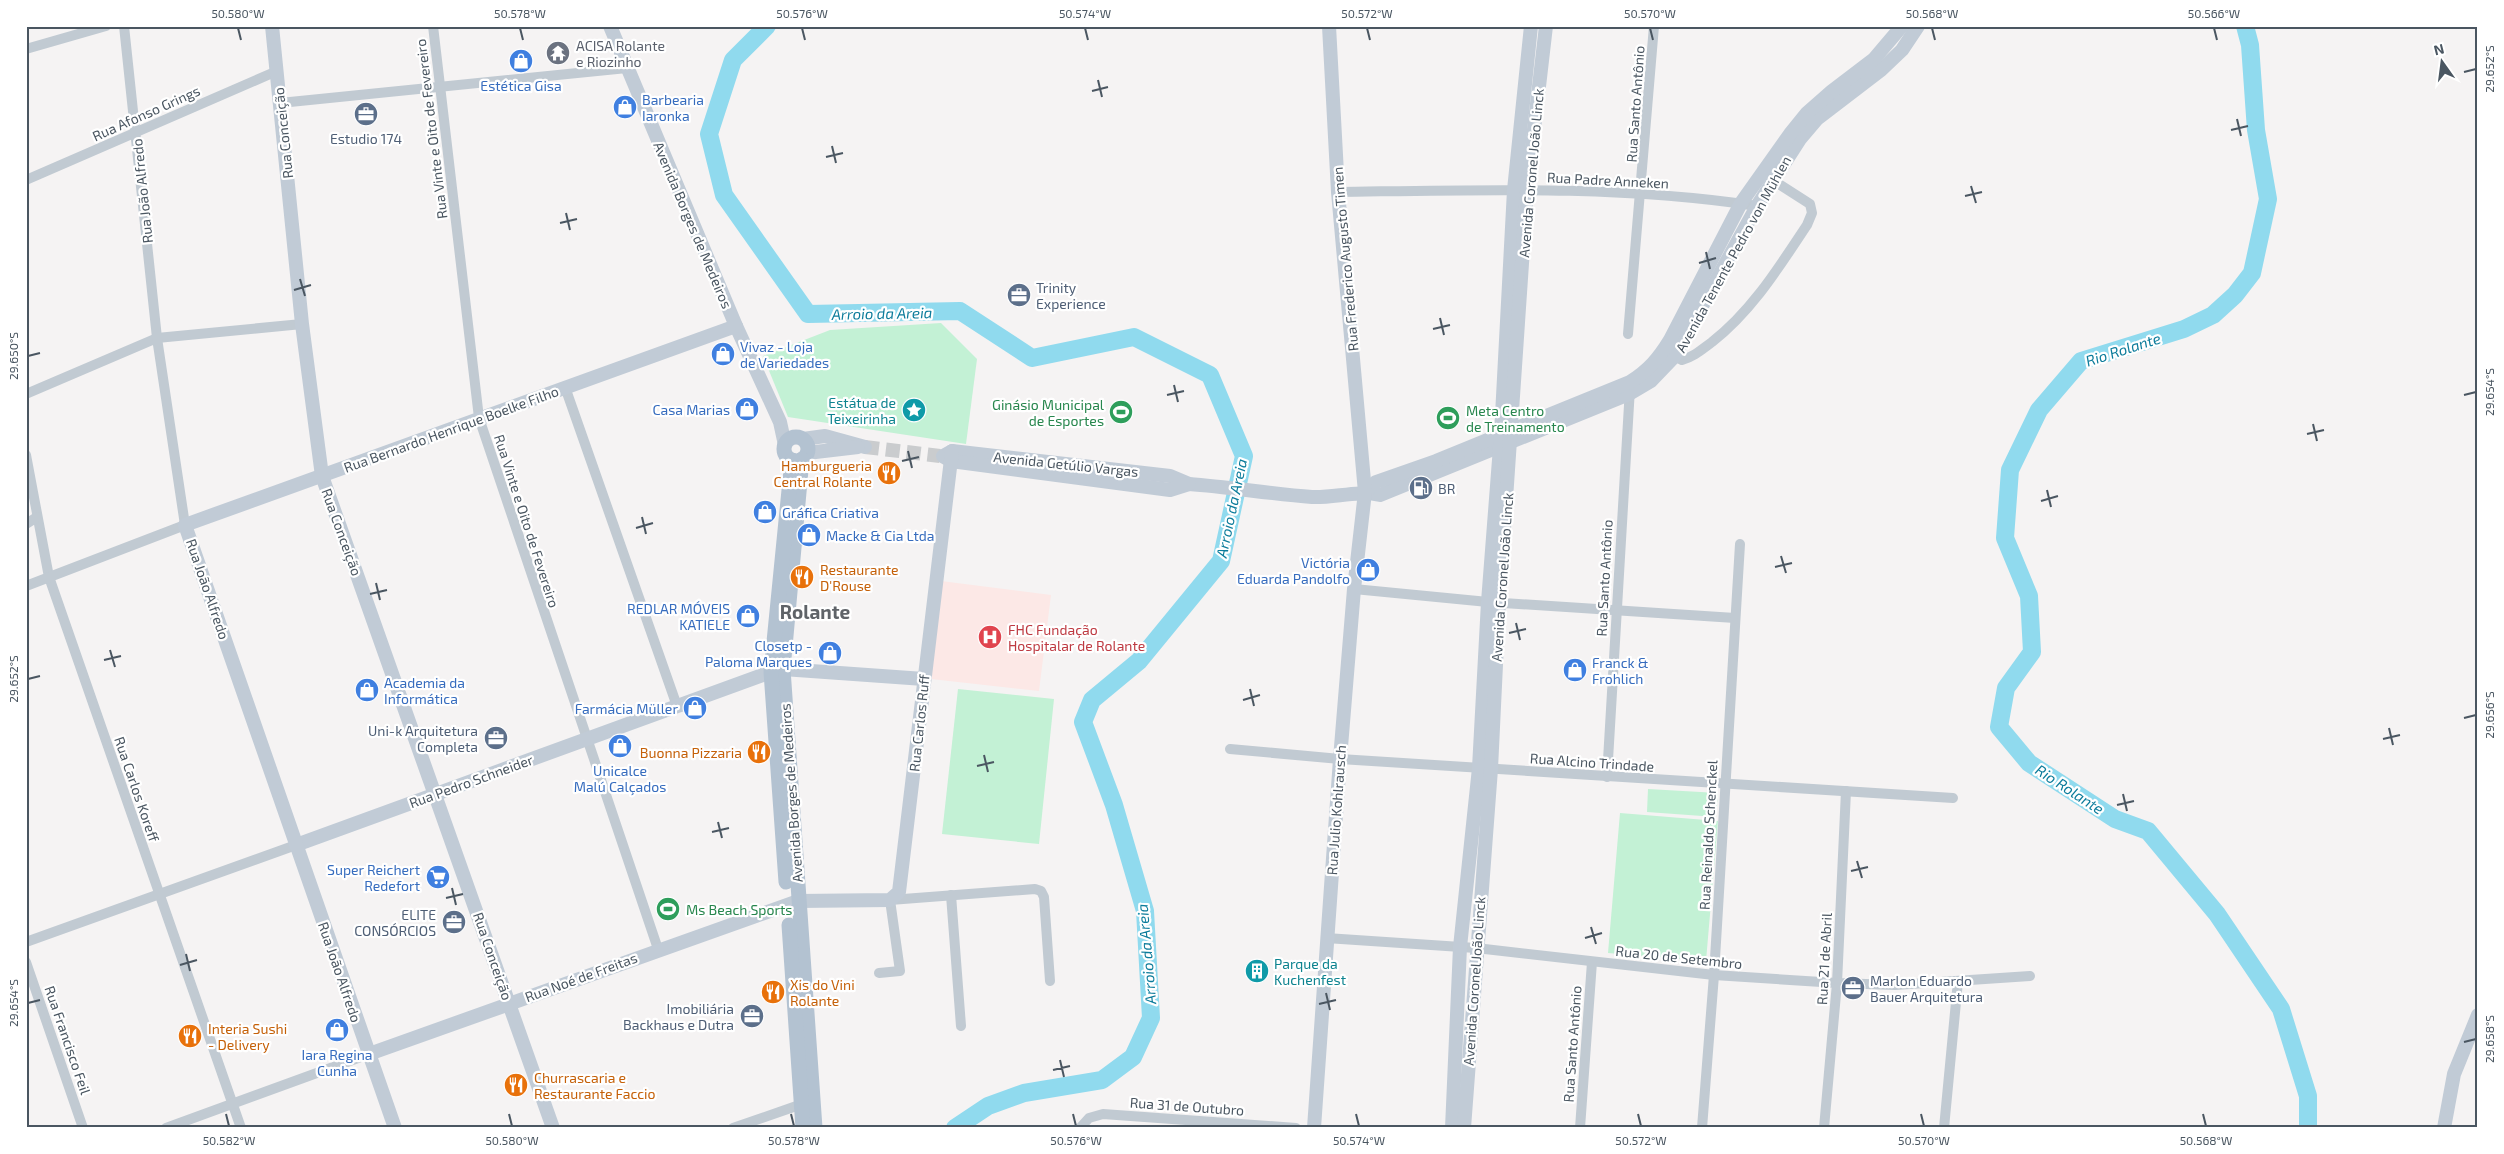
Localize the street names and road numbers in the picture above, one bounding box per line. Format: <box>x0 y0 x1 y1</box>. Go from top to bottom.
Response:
street label: Rua Vinte e Oito de Fevereiro <box>412 38 450 220</box>
street label: Rua Santo Antônio <box>1622 45 1648 163</box>
street label: Rua Afonso Grings <box>89 82 203 144</box>
street label: Rua Conceição <box>270 86 297 179</box>
street label: Avenida Coronel João Linck <box>1515 88 1547 258</box>
street label: Rua João Alfredo <box>128 138 156 244</box>
street label: Avenida Borges de Medeiros <box>650 139 736 311</box>
street label: Avenida Tenente Pedro von Mühlen <box>1672 153 1794 355</box>
street label: Rua Frederico Augusto Timen <box>1328 166 1362 352</box>
street label: Rua Padre Anneken <box>1547 168 1669 192</box>
street label: Rua Bernardo Henrique Boelke Filho <box>341 382 561 476</box>
street label: Rua Vinte e Oito de Fevereiro <box>491 432 563 610</box>
street label: Avenida Getúlio Vargas <box>993 448 1139 480</box>
street label: Rua Conceição <box>317 486 366 578</box>
street label: Avenida Coronel João Linck <box>1488 492 1516 662</box>
street label: Rua Santo Antônio <box>1592 519 1616 637</box>
street label: Rua João Alfredo <box>183 536 233 642</box>
street label: Rua Carlos Ruff <box>905 673 933 772</box>
street label: Avenida Borges de Medeiros <box>776 703 806 883</box>
street label: Rua Carlos Koreff <box>111 734 163 845</box>
street label: Rua Julio Kohlrausch <box>1323 744 1349 876</box>
street label: Rua Alcino Trindade <box>1529 749 1655 775</box>
street label: Rua Pedro Schneider <box>407 751 536 811</box>
street label: Rua Reinaldo Schenckel <box>1696 759 1720 910</box>
street label: Avenida Coronel João Linck <box>1460 896 1488 1066</box>
street label: Rua Conceição <box>469 910 516 1002</box>
street label: Rua 21 de Abril <box>1813 912 1835 1006</box>
street label: Rua João Alfredo <box>315 919 365 1025</box>
street label: Rua 20 de Setembro <box>1615 942 1743 972</box>
street label: Rua Noé de Freitas <box>522 949 640 1005</box>
street label: Rua Francisco Feil <box>41 983 95 1097</box>
street label: Rua Santo Antônio <box>1559 985 1585 1103</box>
street label: Rua 31 de Outubro <box>1129 1094 1245 1118</box>

